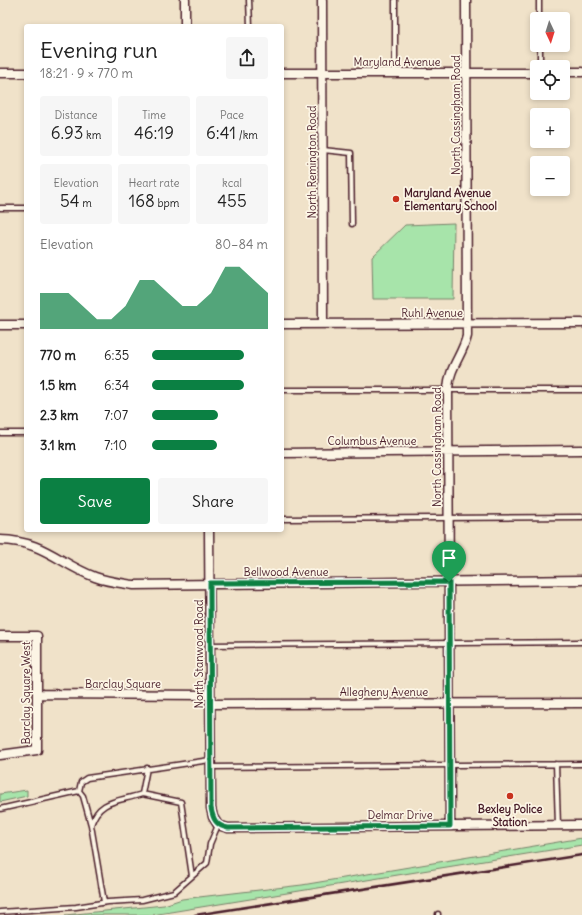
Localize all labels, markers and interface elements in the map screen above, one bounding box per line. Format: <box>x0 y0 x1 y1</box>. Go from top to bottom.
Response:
north arrow <box>530 12 570 52</box>
map controls <box>530 12 570 196</box>
text: Evening run <box>40 36 158 64</box>
button: share <box>226 37 268 79</box>
street label: Maryland Avenue <box>354 55 441 69</box>
street label: North Cassingham Road <box>449 55 463 175</box>
button: locate <box>530 60 570 100</box>
text: 18:21 · 9 × 770 m <box>40 65 133 82</box>
street label: North Remington Road <box>305 105 319 218</box>
text: Distance <box>55 108 97 122</box>
text: Time <box>142 108 166 122</box>
text: Pace <box>220 108 244 122</box>
button: + <box>530 108 570 148</box>
text: 6.93 <box>51 122 83 144</box>
text: 46:19 <box>134 122 174 144</box>
text: 6:41 <box>206 122 236 144</box>
text: km <box>83 128 101 142</box>
text: /km <box>236 128 258 142</box>
button: − <box>530 156 570 196</box>
text: Elevation <box>53 176 99 190</box>
text: Heart rate <box>128 176 180 190</box>
text: kcal <box>222 176 242 190</box>
place label: Maryland Avenue Elementary School <box>404 186 497 214</box>
text: 54 <box>60 190 80 212</box>
text: 168 <box>129 190 155 212</box>
text: 455 <box>217 190 247 212</box>
marker: Maryland Avenue Elementary School <box>391 194 401 204</box>
text: m <box>80 196 92 210</box>
text: bpm <box>155 196 179 210</box>
text: Elevation <box>40 236 93 253</box>
text: 80–84 m <box>215 236 268 253</box>
street label: Ruhl Avenue <box>401 306 463 320</box>
text: 770 m <box>40 347 76 364</box>
text: 6:35 <box>104 347 129 364</box>
text: 1.5 km <box>40 377 76 394</box>
text: 6:34 <box>104 377 129 394</box>
street label: North Cassingham Road <box>430 387 444 507</box>
text: 2.3 km <box>40 407 78 424</box>
text: 7:07 <box>104 407 128 424</box>
street label: Columbus Avenue <box>328 434 416 448</box>
text: 3.1 km <box>40 437 76 454</box>
text: 7:10 <box>104 437 127 454</box>
button: Save <box>40 478 150 524</box>
button: Share <box>158 478 268 524</box>
pin <box>432 541 466 582</box>
icon: arrive <box>438 547 460 569</box>
street label: Bellwood Avenue <box>243 565 329 579</box>
street label: North Stanwood Road <box>192 599 206 708</box>
street label: Barclay Square West <box>19 641 33 744</box>
street label: Barclay Square <box>85 677 161 691</box>
street label: Allegheny Avenue <box>340 685 428 699</box>
marker: Bexley Police Station <box>505 791 515 801</box>
place label: Bexley Police Station <box>478 802 542 829</box>
street label: Delmar Drive <box>367 808 433 822</box>

